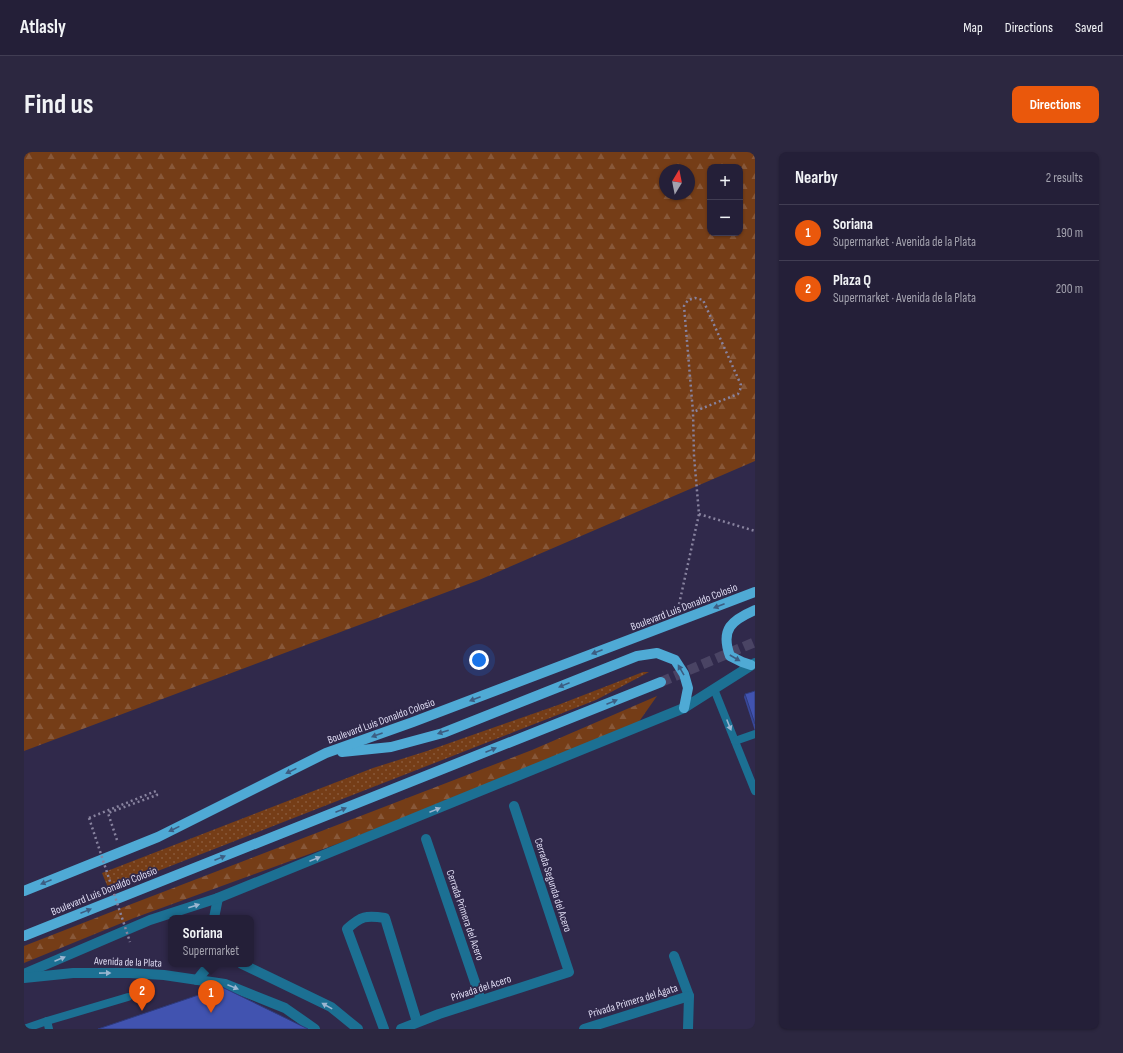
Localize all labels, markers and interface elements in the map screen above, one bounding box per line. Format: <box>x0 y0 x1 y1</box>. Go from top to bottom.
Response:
text: Atlasly <box>20 16 66 39</box>
text: Map <box>963 19 983 36</box>
text: Directions <box>1005 19 1053 36</box>
text: Saved <box>1075 19 1103 36</box>
button: Directions <box>1012 86 1099 123</box>
text: Find us <box>24 88 93 121</box>
north arrow <box>659 164 695 200</box>
map controls <box>707 164 743 236</box>
button: + <box>707 164 743 200</box>
text: Nearby <box>795 168 838 188</box>
text: 2 results <box>1046 170 1083 186</box>
button: − <box>707 200 743 236</box>
text: Soriana <box>833 215 873 234</box>
text: 1 <box>805 225 811 241</box>
text: 190 m <box>1056 225 1083 241</box>
text: Supermarket · Avenida de la Plata <box>833 234 976 250</box>
text: Plaza Q <box>833 271 871 290</box>
text: 2 <box>805 281 811 297</box>
text: 200 m <box>1056 281 1083 297</box>
text: Supermarket · Avenida de la Plata <box>833 290 976 306</box>
street label: Boulevard Luis Donaldo Colosio <box>629 580 740 633</box>
one-way arrow <box>712 604 724 610</box>
your location <box>469 650 489 670</box>
one-way arrow <box>591 650 603 656</box>
one-way arrow <box>729 655 741 661</box>
one-way arrow <box>678 664 685 676</box>
one-way arrow <box>557 682 569 688</box>
street label: Boulevard Luis Donaldo Colosio <box>326 695 437 746</box>
one-way arrow <box>469 696 481 702</box>
one-way arrow <box>606 698 618 704</box>
one-way arrow <box>726 719 732 731</box>
one-way arrow <box>436 729 448 735</box>
one-way arrow <box>370 733 382 739</box>
one-way arrow <box>486 746 498 752</box>
one-way arrow <box>285 768 297 774</box>
one-way arrow <box>335 806 347 812</box>
one-way arrow <box>429 806 441 813</box>
one-way arrow <box>169 825 180 832</box>
street label: Cerrada Segunda del Acero <box>532 836 574 934</box>
one-way arrow <box>215 855 226 861</box>
one-way arrow <box>309 855 321 861</box>
street label: Boulevard Luis Donaldo Colosio <box>49 864 159 918</box>
street label: Cerrada Primera del Acero <box>443 868 487 962</box>
one-way arrow <box>39 880 51 886</box>
one-way arrow <box>188 903 200 909</box>
one-way arrow <box>81 908 93 914</box>
popup <box>168 915 254 967</box>
text: Soriana <box>183 924 223 943</box>
text: Supermarket <box>183 943 239 959</box>
street label: Avenida de la Plata <box>93 954 162 970</box>
one-way arrow <box>54 956 65 962</box>
one-way arrow <box>99 970 112 976</box>
street label: Privada del Acero <box>449 972 513 1004</box>
pin: 2 <box>129 978 155 1011</box>
pin: 1 <box>198 980 224 1013</box>
street label: Privada Primera del Ágata <box>587 981 679 1021</box>
one-way arrow <box>228 985 240 991</box>
one-way arrow <box>321 1002 333 1009</box>

